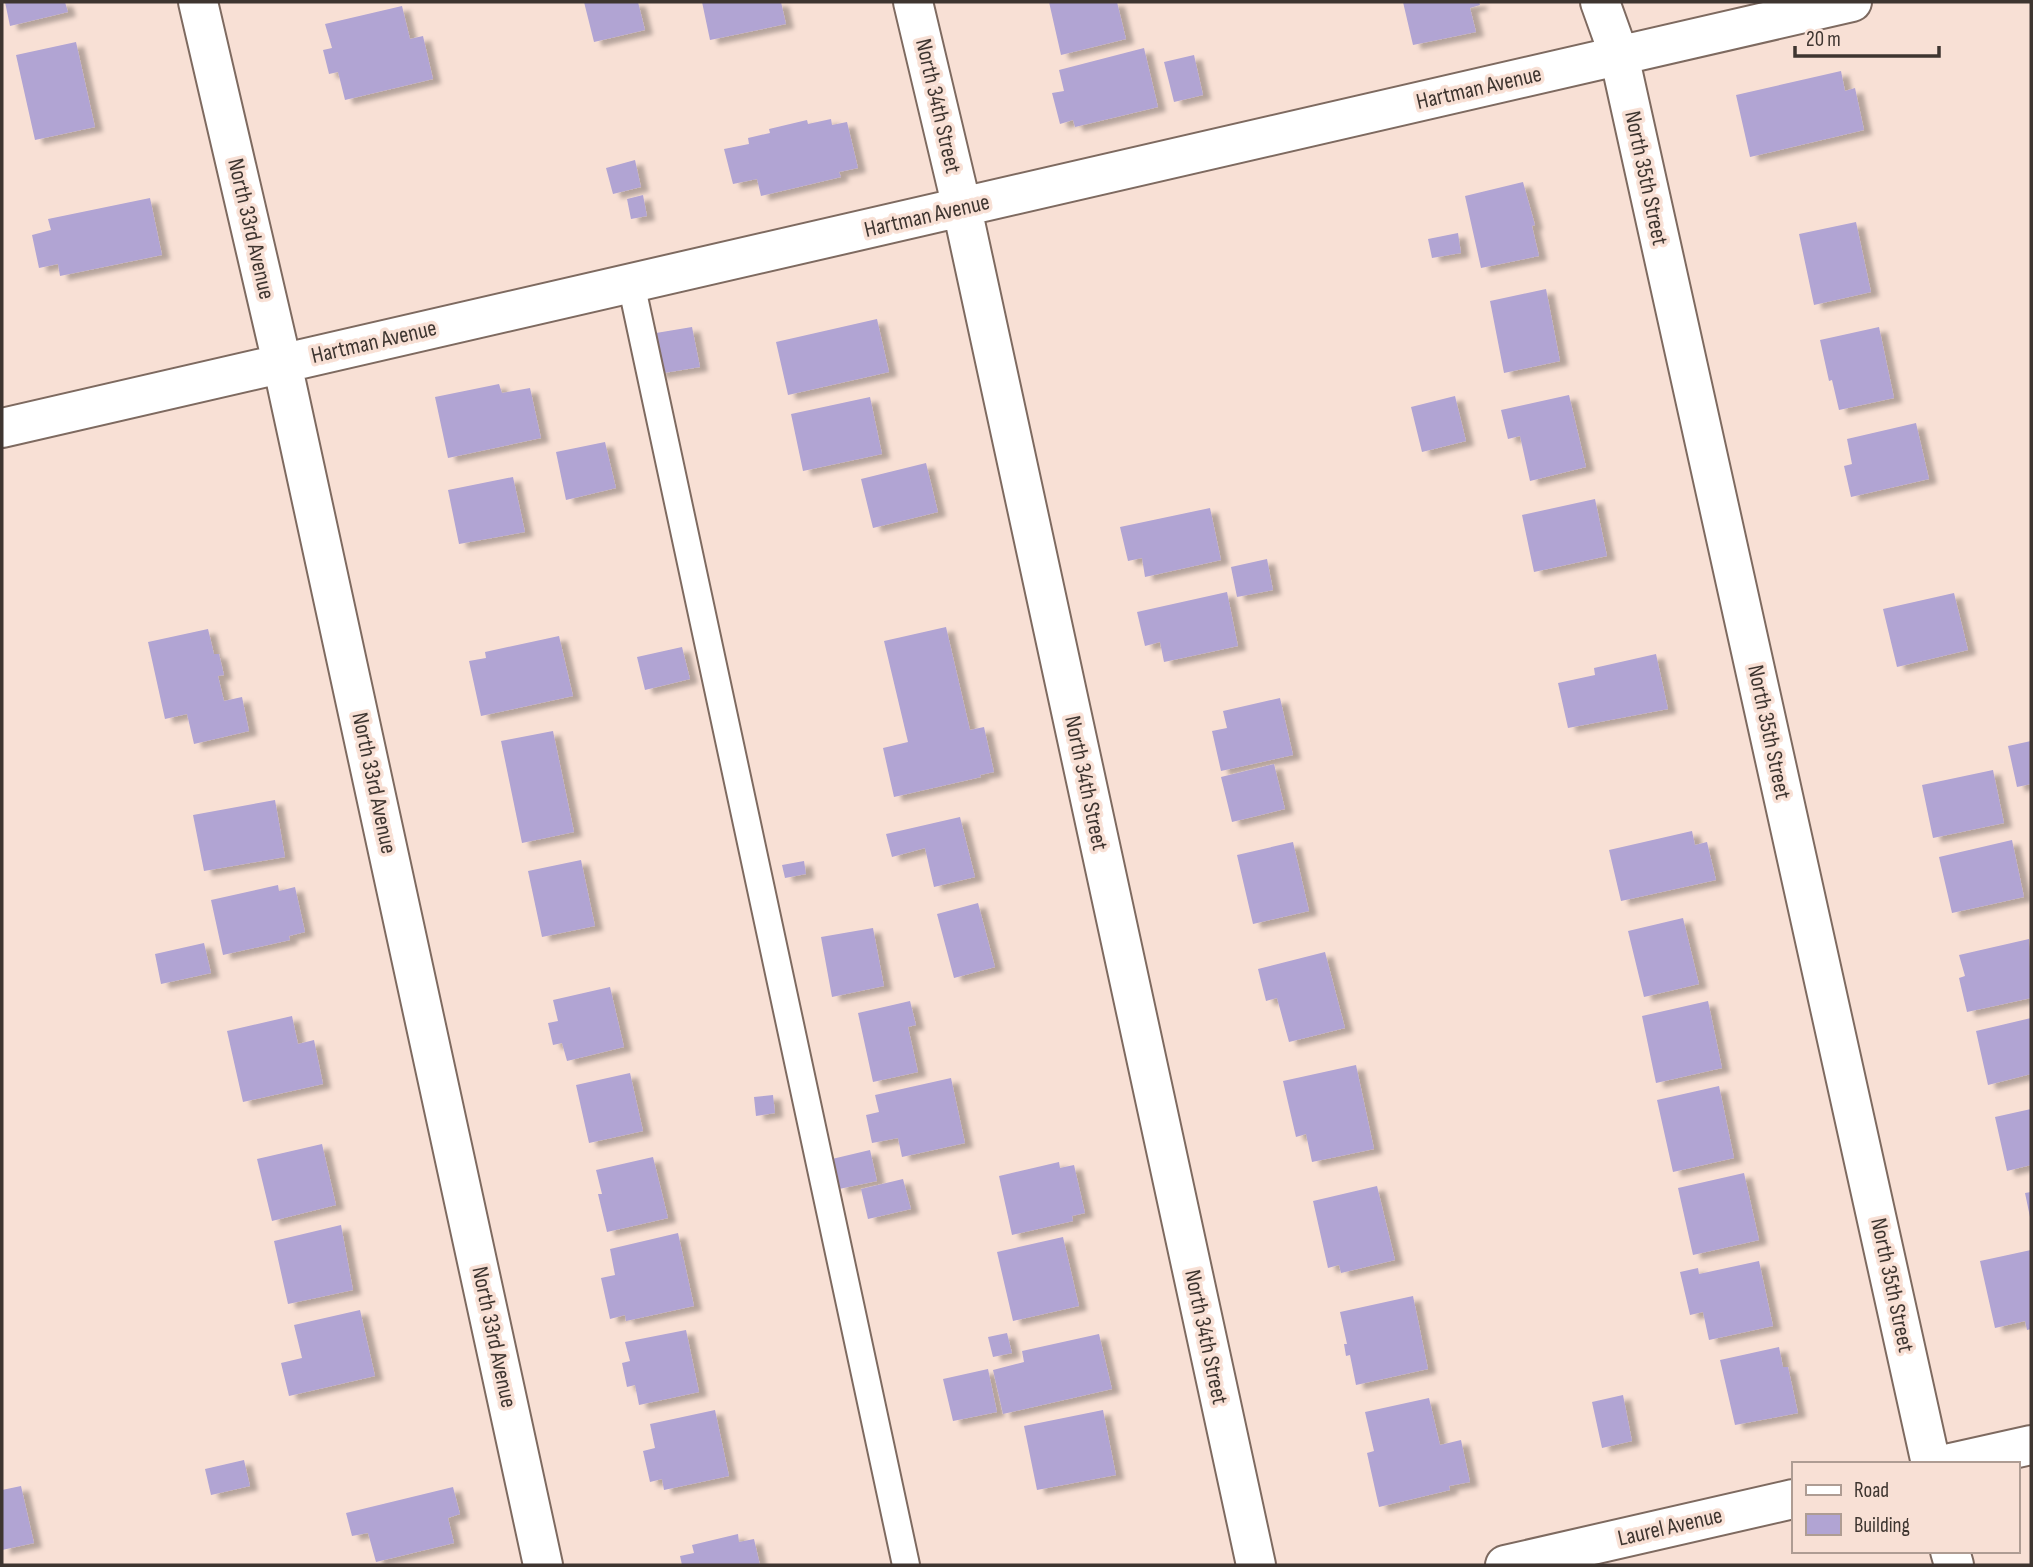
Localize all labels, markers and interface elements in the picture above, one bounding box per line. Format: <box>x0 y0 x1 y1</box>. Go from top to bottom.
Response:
scale bar <box>1795 14 1938 58</box>
text: 20 m <box>1806 27 1841 52</box>
street label: North 34th Street <box>909 36 967 176</box>
street label: Hartman Avenue <box>1414 60 1544 116</box>
street label: North 35th Street <box>1618 108 1674 248</box>
street label: North 33rd Avenue <box>221 156 281 302</box>
street label: Hartman Avenue <box>862 188 992 244</box>
street label: Hartman Avenue <box>309 314 439 370</box>
street label: North 35th Street <box>1741 662 1797 802</box>
street label: North 33rd Avenue <box>345 710 403 856</box>
street label: North 34th Street <box>1058 713 1114 853</box>
street label: North 35th Street <box>1864 1215 1920 1355</box>
street label: North 33rd Avenue <box>465 1264 523 1410</box>
street label: North 34th Street <box>1178 1267 1234 1407</box>
legend <box>1792 1462 2019 1553</box>
text: Road <box>1854 1478 1889 1503</box>
street label: Laurel Avenue <box>1615 1501 1725 1553</box>
text: Building <box>1854 1513 1910 1538</box>

